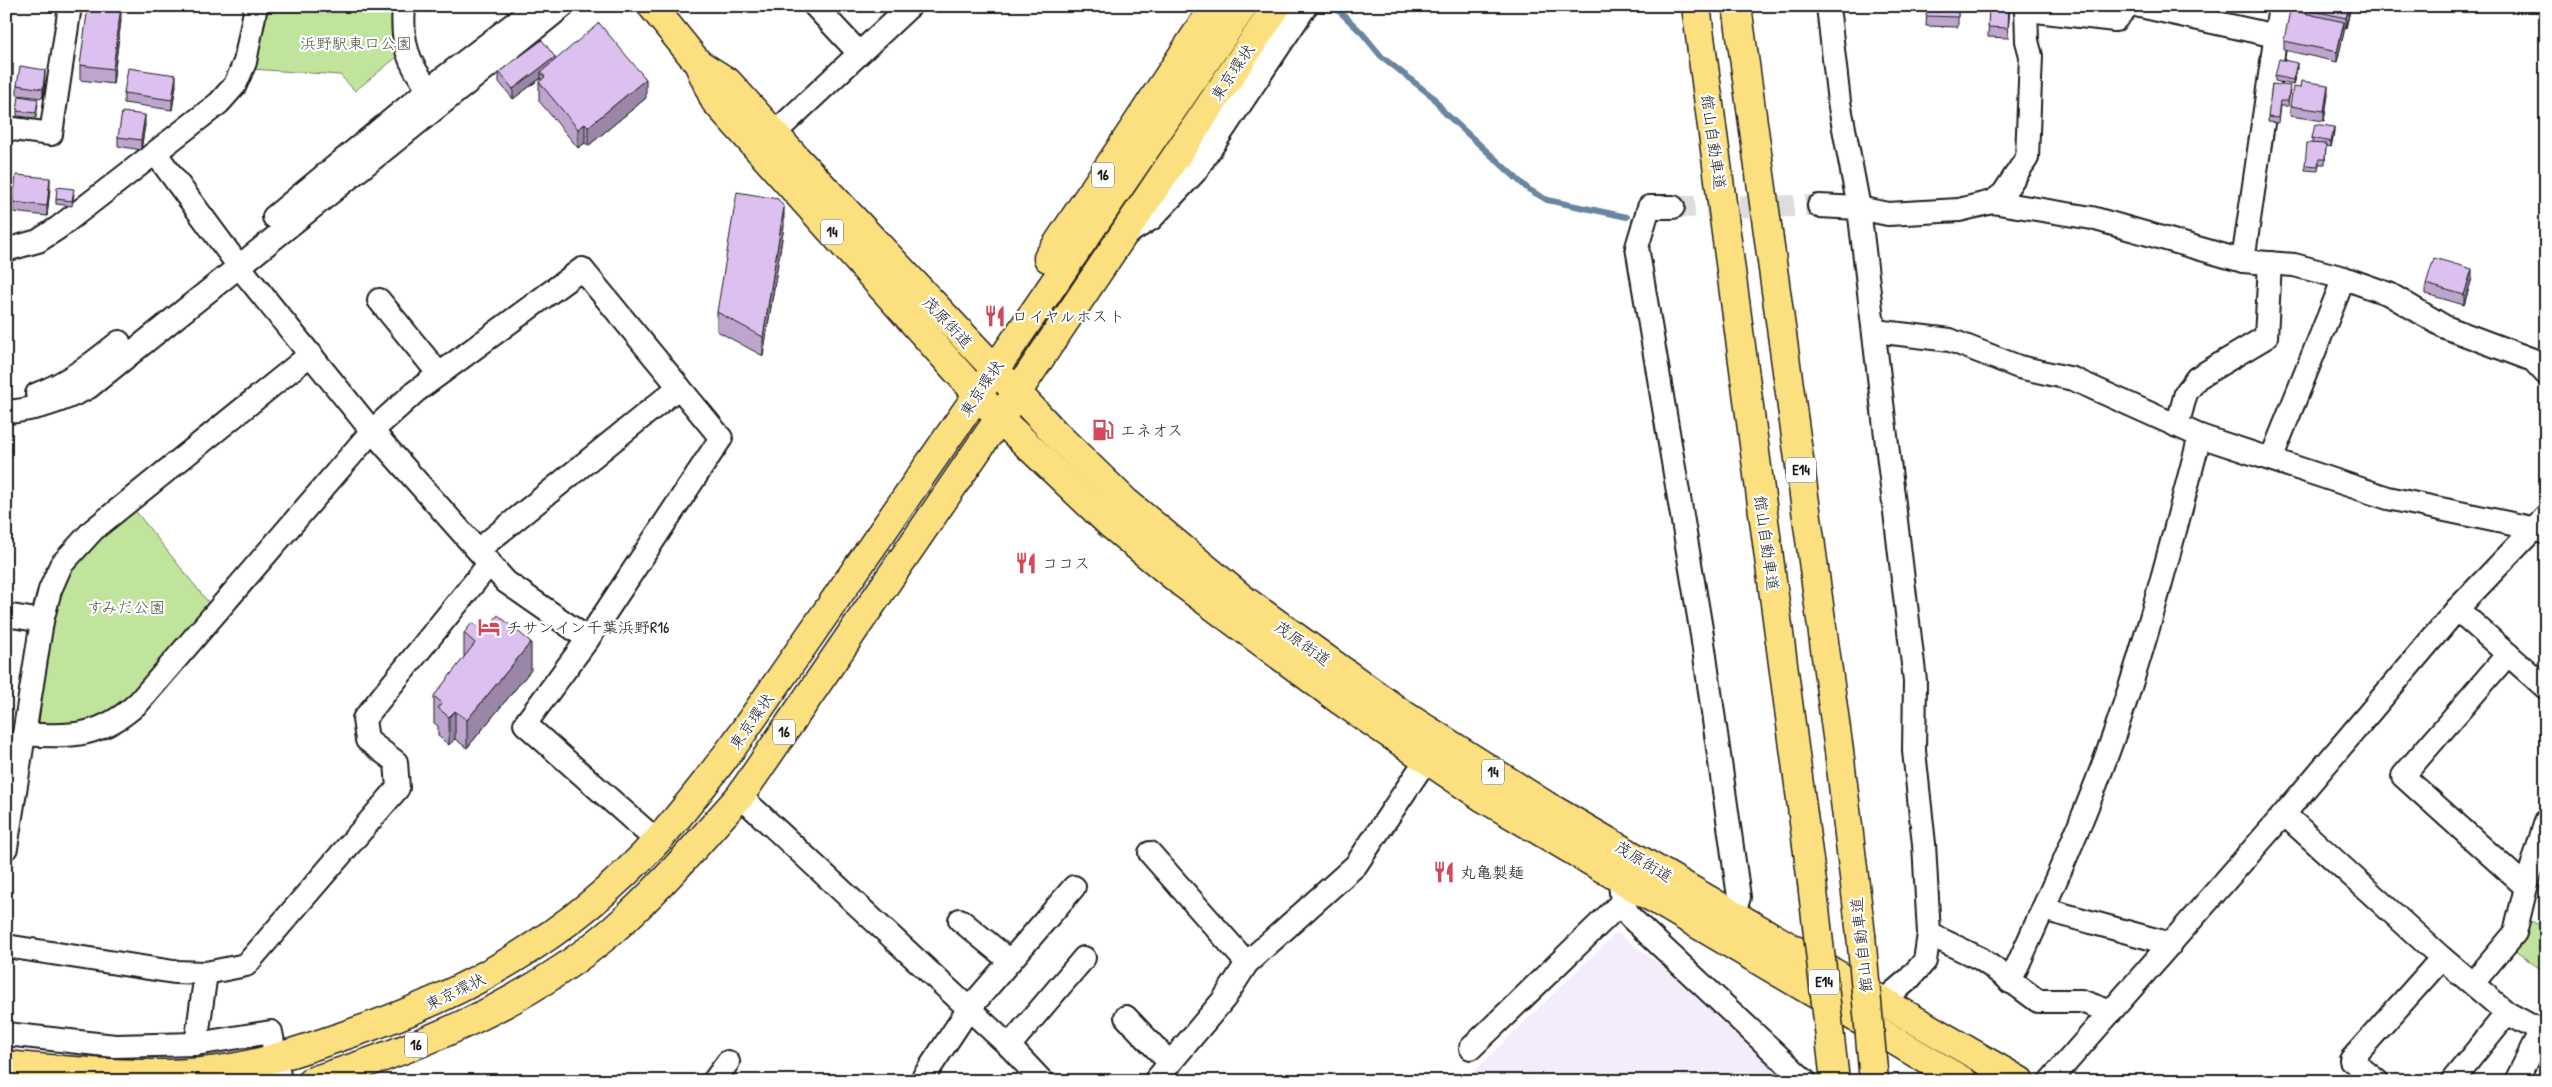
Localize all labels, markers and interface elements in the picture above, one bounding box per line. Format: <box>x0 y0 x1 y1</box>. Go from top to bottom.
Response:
park label: 浜野駅東口公園 <box>300 32 412 54</box>
street label: 東京環状 <box>1205 39 1259 105</box>
street label: 館山自動車道 <box>1696 93 1732 191</box>
road number: 16 <box>1092 162 1114 188</box>
road number: 14 <box>821 220 843 244</box>
street label: 茂原街道 <box>918 291 978 353</box>
restaurant icon: ロイヤルホスト <box>982 303 1008 329</box>
place label: ロイヤルホスト <box>1012 305 1125 327</box>
street label: 東京環状 <box>954 355 1008 421</box>
fuel station icon: エネオス <box>1090 417 1116 443</box>
place label: エネオス <box>1120 419 1183 441</box>
road number: E14 <box>1786 458 1816 482</box>
street label: 館山自動車道 <box>1749 494 1785 592</box>
restaurant icon: ココス <box>1013 550 1039 576</box>
place label: ココス <box>1042 552 1090 574</box>
park label: すみだ公園 <box>87 596 165 618</box>
hotel icon: チサンイン千葉浜野R16 <box>476 614 502 640</box>
street label: 茂原街道 <box>1271 615 1335 671</box>
place label: チサンイン千葉浜野R16 <box>506 616 669 638</box>
street label: 東京環状 <box>724 688 778 754</box>
road number: 16 <box>773 720 795 744</box>
road number: 14 <box>1482 760 1504 784</box>
street label: 茂原街道 <box>1611 835 1677 887</box>
restaurant icon: 丸亀製麺 <box>1431 859 1457 885</box>
place label: 丸亀製麺 <box>1460 861 1524 883</box>
street label: 館山自動車道 <box>1845 896 1877 994</box>
street label: 東京環状 <box>421 967 489 1015</box>
road number: E14 <box>1809 970 1839 994</box>
road number: 16 <box>405 1032 427 1058</box>

